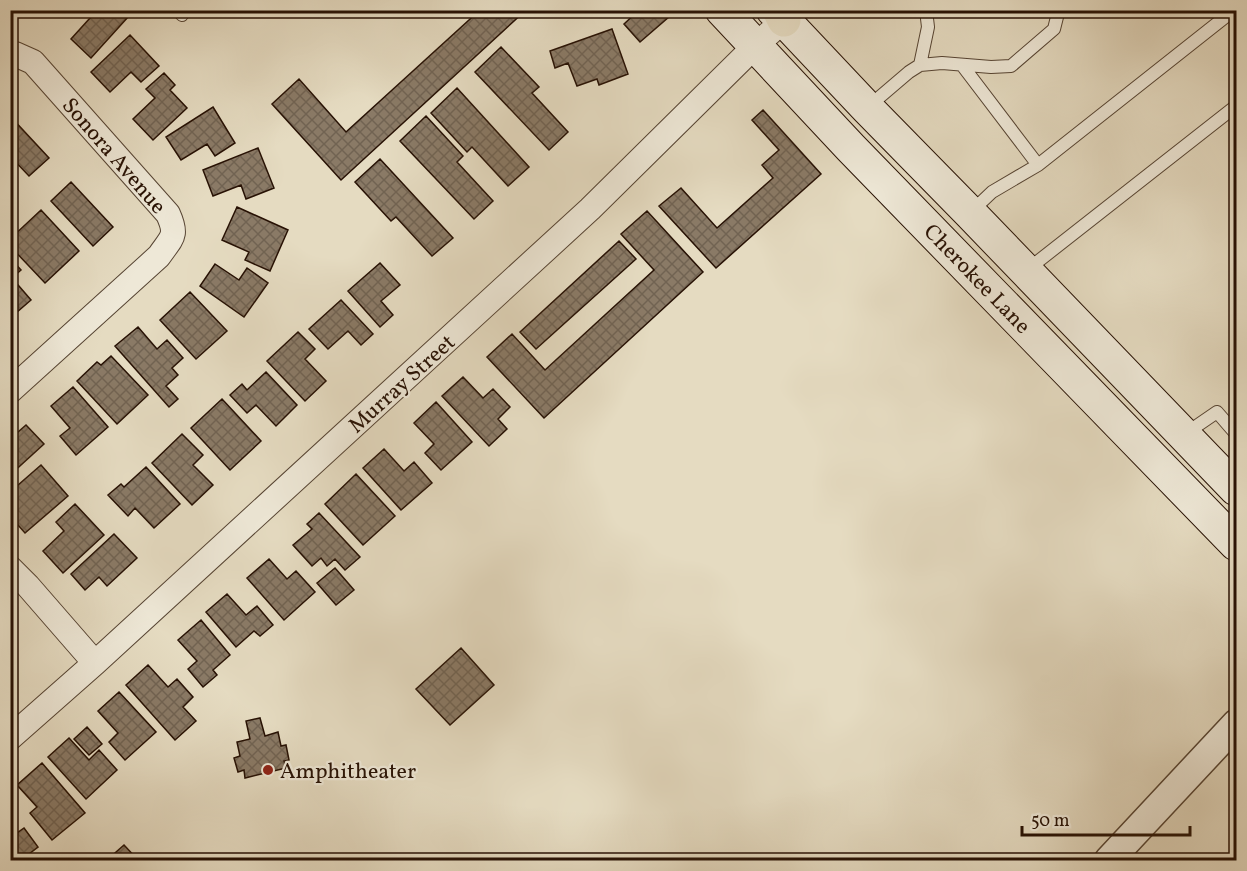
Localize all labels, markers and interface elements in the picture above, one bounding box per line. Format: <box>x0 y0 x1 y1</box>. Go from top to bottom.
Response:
street label: Sonora Avenue <box>54 92 172 222</box>
street label: Cherokee Lane <box>916 218 1037 342</box>
street label: Murray Street <box>342 328 463 441</box>
place label: Amphitheater <box>280 757 416 788</box>
marker: Amphitheater <box>261 763 275 777</box>
scale bar <box>1022 799 1190 837</box>
text: 50 m <box>1031 809 1070 834</box>

